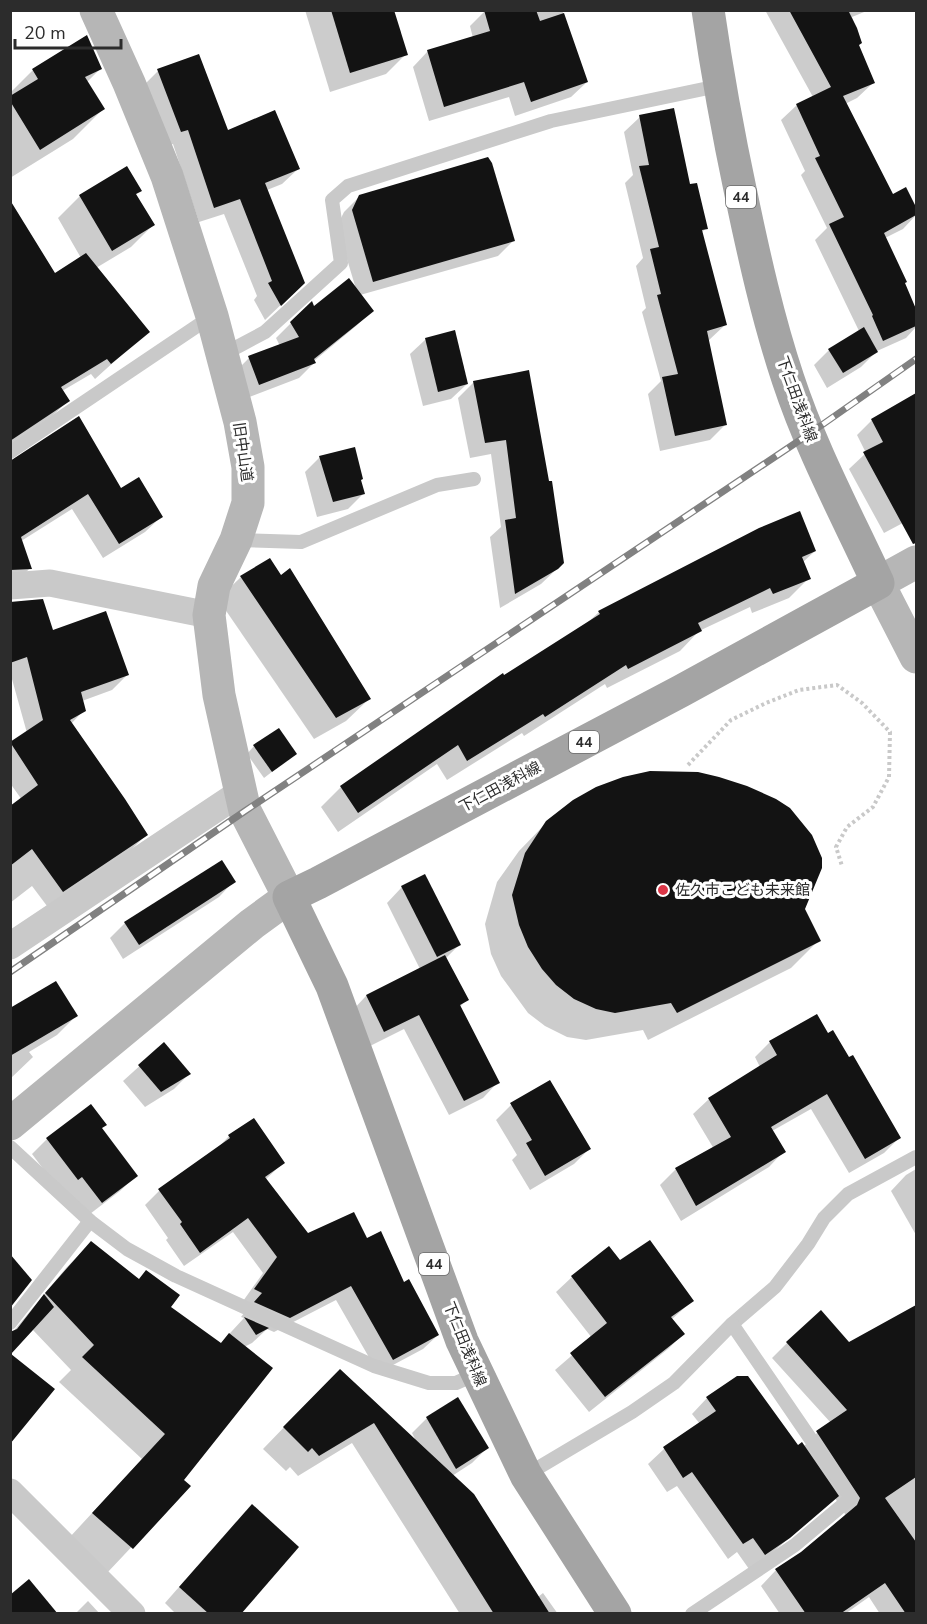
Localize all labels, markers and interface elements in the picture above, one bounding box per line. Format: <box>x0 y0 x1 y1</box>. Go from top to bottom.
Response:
scale bar <box>15 12 122 50</box>
text: 20 m <box>24 21 66 45</box>
road number: 44 <box>726 186 756 208</box>
street label: 下仁田浅科線 <box>772 353 822 445</box>
street label: 旧中山道 <box>229 421 257 483</box>
road number: 44 <box>569 731 599 753</box>
street label: 下仁田浅科線 <box>456 757 544 817</box>
place label: 佐久市こども未来館 <box>675 880 810 900</box>
marker: 佐久市こども未来館 <box>656 883 670 897</box>
road number: 44 <box>419 1253 449 1275</box>
street label: 下仁田浅科線 <box>439 1299 491 1389</box>

